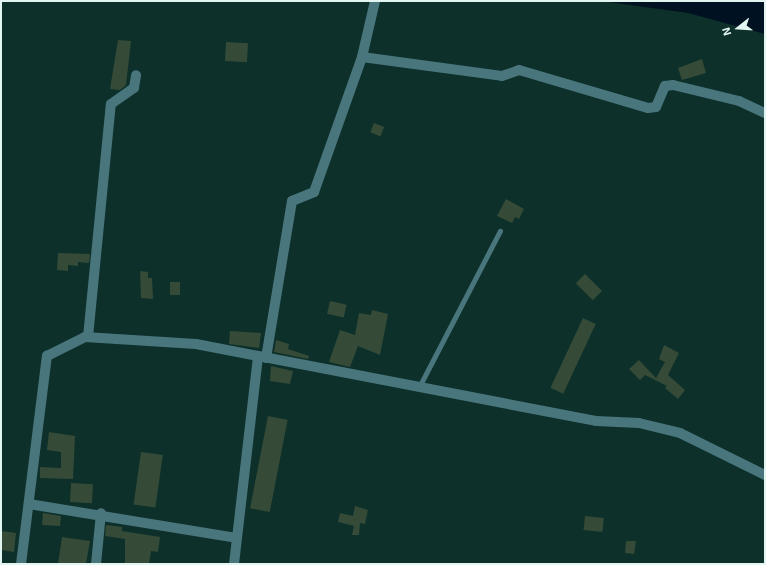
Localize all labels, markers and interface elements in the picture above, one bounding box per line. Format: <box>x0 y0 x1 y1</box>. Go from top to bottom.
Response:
north arrow <box>718 8 758 48</box>
text: N <box>719 26 733 37</box>

